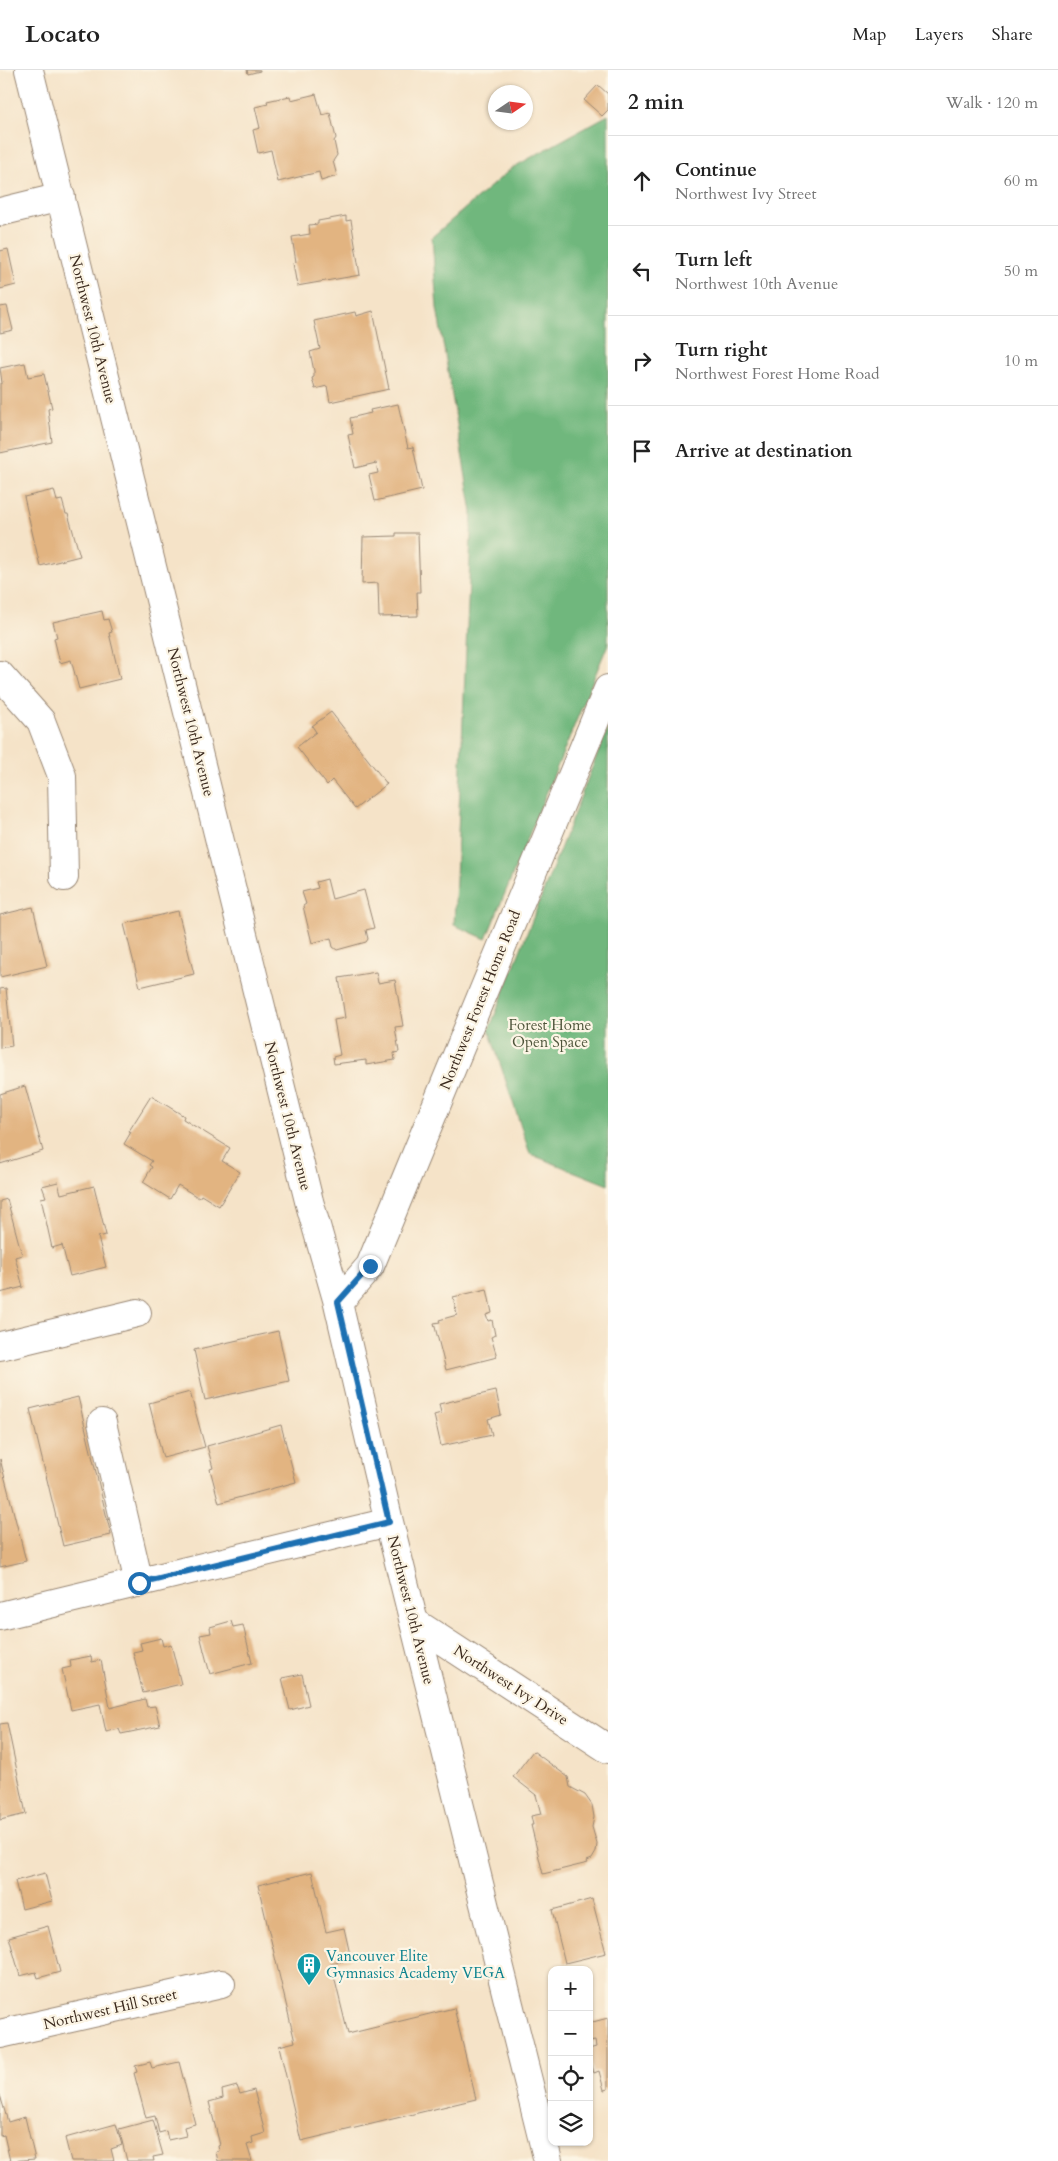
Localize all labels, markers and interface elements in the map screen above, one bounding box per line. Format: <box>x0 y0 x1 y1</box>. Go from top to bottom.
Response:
text: Locato <box>25 18 100 51</box>
text: Map <box>852 22 887 47</box>
text: Layers <box>915 22 964 47</box>
text: Share <box>992 22 1033 47</box>
north arrow <box>488 85 533 130</box>
text: 2 min <box>628 88 684 117</box>
text: Walk · 120 m <box>946 92 1038 114</box>
text: Continue <box>675 157 757 183</box>
icon: ahead <box>628 167 656 195</box>
text: 60 m <box>1004 170 1038 192</box>
text: Northwest Ivy Street <box>675 183 817 205</box>
text: Turn left <box>675 247 752 273</box>
street label: Northwest 10th Avenue <box>65 252 121 406</box>
icon: left <box>628 257 656 285</box>
text: 50 m <box>1004 260 1038 282</box>
text: Northwest 10th Avenue <box>675 273 838 295</box>
text: Turn right <box>675 337 767 363</box>
icon: right <box>628 347 656 375</box>
text: 10 m <box>1004 350 1038 372</box>
text: Northwest Forest Home Road <box>675 363 880 385</box>
icon: arrive <box>628 437 656 465</box>
text: Arrive at destination <box>675 438 852 464</box>
street label: Northwest 10th Avenue <box>163 645 219 799</box>
street label: Northwest Forest Home Road <box>435 907 525 1093</box>
park label: Forest Home Open Space <box>509 1015 592 1052</box>
street label: Northwest 10th Avenue <box>260 1039 316 1193</box>
route end <box>359 1255 382 1278</box>
street label: Northwest 10th Avenue <box>383 1533 439 1687</box>
route start <box>128 1572 151 1595</box>
street label: Northwest Ivy Drive <box>450 1640 572 1730</box>
place label: Vancouver Elite Gymnasics Academy VEGA <box>326 1946 505 1983</box>
building icon: Vancouver Elite Gymnasics Academy VEGA <box>296 1952 322 1986</box>
map controls <box>548 1966 593 2146</box>
button: + <box>548 1966 593 2011</box>
street label: Northwest Hill Street <box>41 1984 179 2034</box>
button: − <box>548 2011 593 2056</box>
button: locate <box>548 2056 593 2101</box>
button: layers <box>548 2101 593 2146</box>

